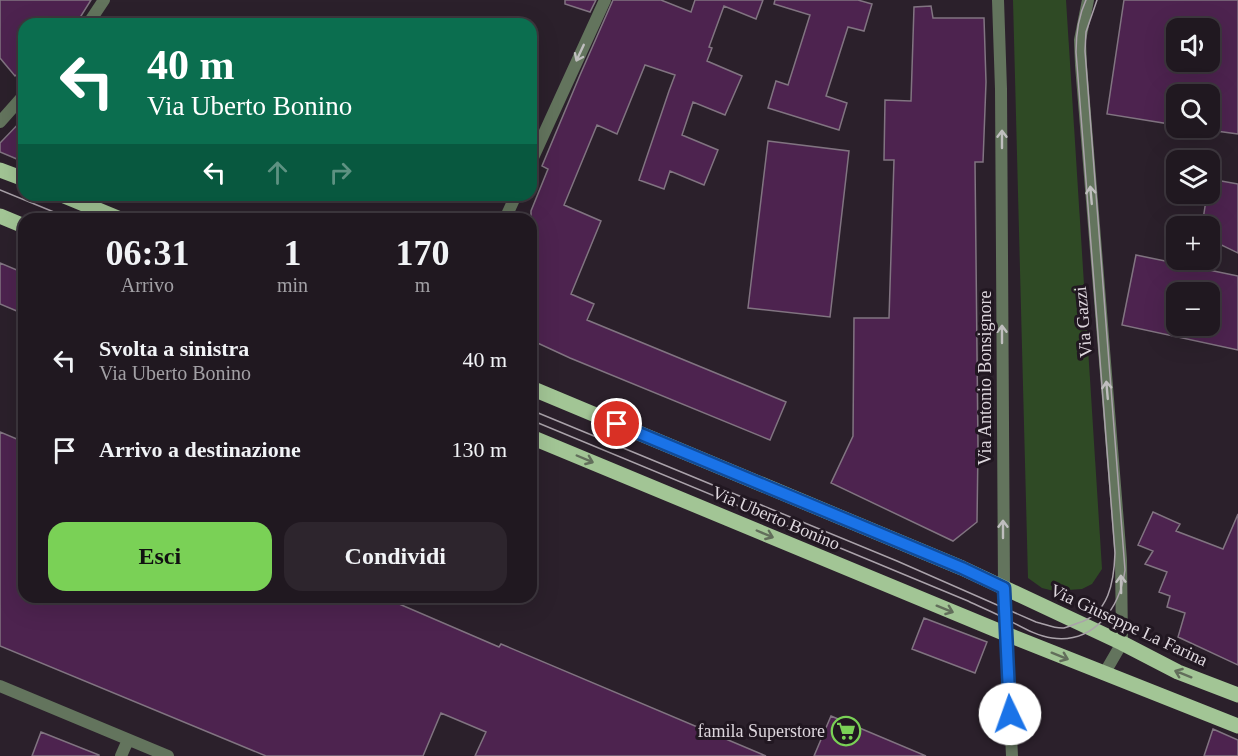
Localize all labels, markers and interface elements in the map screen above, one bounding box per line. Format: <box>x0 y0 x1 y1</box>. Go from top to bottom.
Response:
map controls <box>1166 18 1220 336</box>
button: sound <box>1166 18 1220 72</box>
icon: left <box>48 42 126 120</box>
text: 40 m <box>147 42 235 88</box>
one-way arrow <box>574 44 586 62</box>
button: search <box>1166 84 1220 138</box>
text: Via Uberto Bonino <box>147 91 352 121</box>
one-way arrow <box>996 130 1008 150</box>
button: layers <box>1166 150 1220 204</box>
icon: left <box>198 156 231 189</box>
icon: ahead <box>261 156 294 189</box>
icon: right <box>324 156 357 189</box>
one-way arrow <box>1085 186 1096 206</box>
button: + <box>1166 216 1220 270</box>
text: 06:31 <box>105 233 189 273</box>
text: 1 <box>284 233 302 273</box>
text: 170 <box>396 233 450 273</box>
text: Arrivo <box>121 274 174 296</box>
text: min <box>277 274 308 296</box>
text: m <box>415 274 430 296</box>
button: − <box>1166 282 1220 336</box>
street label: Via Gazzi <box>1070 286 1096 358</box>
street label: Via Antonio Bonsignore <box>975 291 995 465</box>
one-way arrow <box>996 325 1008 345</box>
text: Svolta a sinistra <box>99 336 249 361</box>
icon: left <box>48 344 81 377</box>
text: 40 m <box>462 347 507 372</box>
text: Via Uberto Bonino <box>99 362 251 384</box>
one-way arrow <box>1101 380 1112 400</box>
pin <box>591 398 642 449</box>
icon: arrive <box>600 407 633 440</box>
icon: arrive <box>48 434 81 467</box>
text: Arrivo a destinazione <box>99 437 301 462</box>
text: 130 m <box>451 437 507 462</box>
one-way arrow <box>575 454 594 465</box>
street label: Via Uberto Bonino <box>709 482 843 554</box>
one-way arrow <box>997 520 1009 540</box>
button: Esci <box>48 522 272 591</box>
button: Condividi <box>284 522 507 591</box>
one-way arrow <box>755 529 774 540</box>
one-way arrow <box>1115 575 1127 595</box>
street label: Via Giuseppe La Farina <box>1047 580 1211 670</box>
one-way arrow <box>935 604 954 615</box>
one-way arrow <box>1050 651 1069 662</box>
one-way arrow <box>1175 668 1193 679</box>
position arrow <box>978 682 1042 746</box>
supermarket icon: famila Superstore <box>830 715 862 747</box>
place label: famila Superstore <box>698 721 825 741</box>

